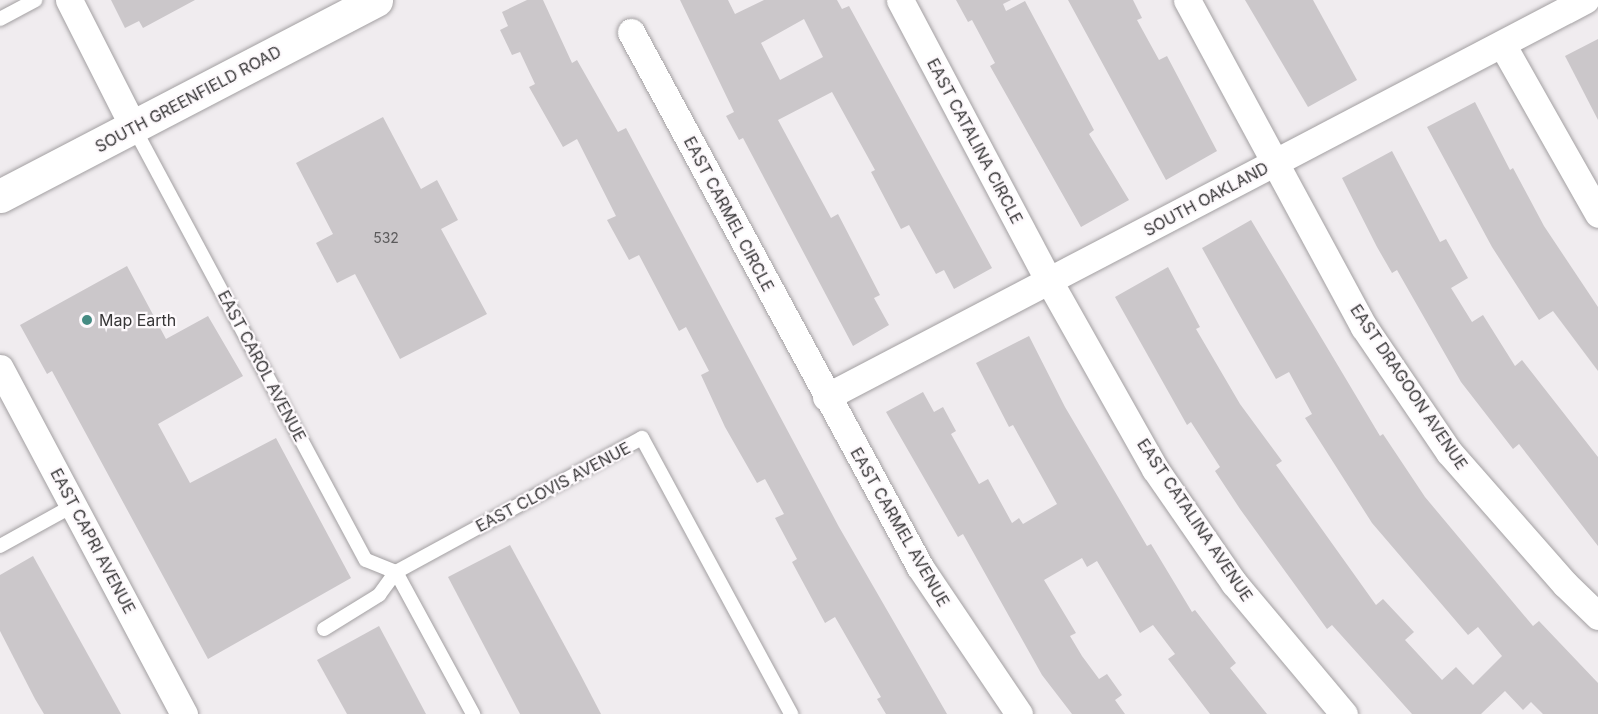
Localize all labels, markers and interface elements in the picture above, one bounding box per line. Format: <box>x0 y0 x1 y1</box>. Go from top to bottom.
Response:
street label: SOUTH GREENFIELD ROAD <box>92 42 284 156</box>
street label: EAST CATALINA CIRCLE <box>923 55 1027 227</box>
street label: EAST CARMEL CIRCLE <box>680 133 778 295</box>
street label: SOUTH OAKLAND <box>1140 158 1272 240</box>
house number: 532 <box>373 230 399 246</box>
street label: EAST CAROL AVENUE <box>214 287 310 445</box>
street label: EAST DRAGOON AVENUE <box>1346 301 1472 473</box>
place label: Map Earth <box>99 310 176 330</box>
marker: Map Earth <box>80 313 94 327</box>
street label: EAST CATALINA AVENUE <box>1133 435 1257 605</box>
street label: EAST CLOVIS AVENUE <box>473 438 633 536</box>
street label: EAST CARMEL AVENUE <box>847 444 953 610</box>
street label: EAST CAPRI AVENUE <box>47 465 139 617</box>

